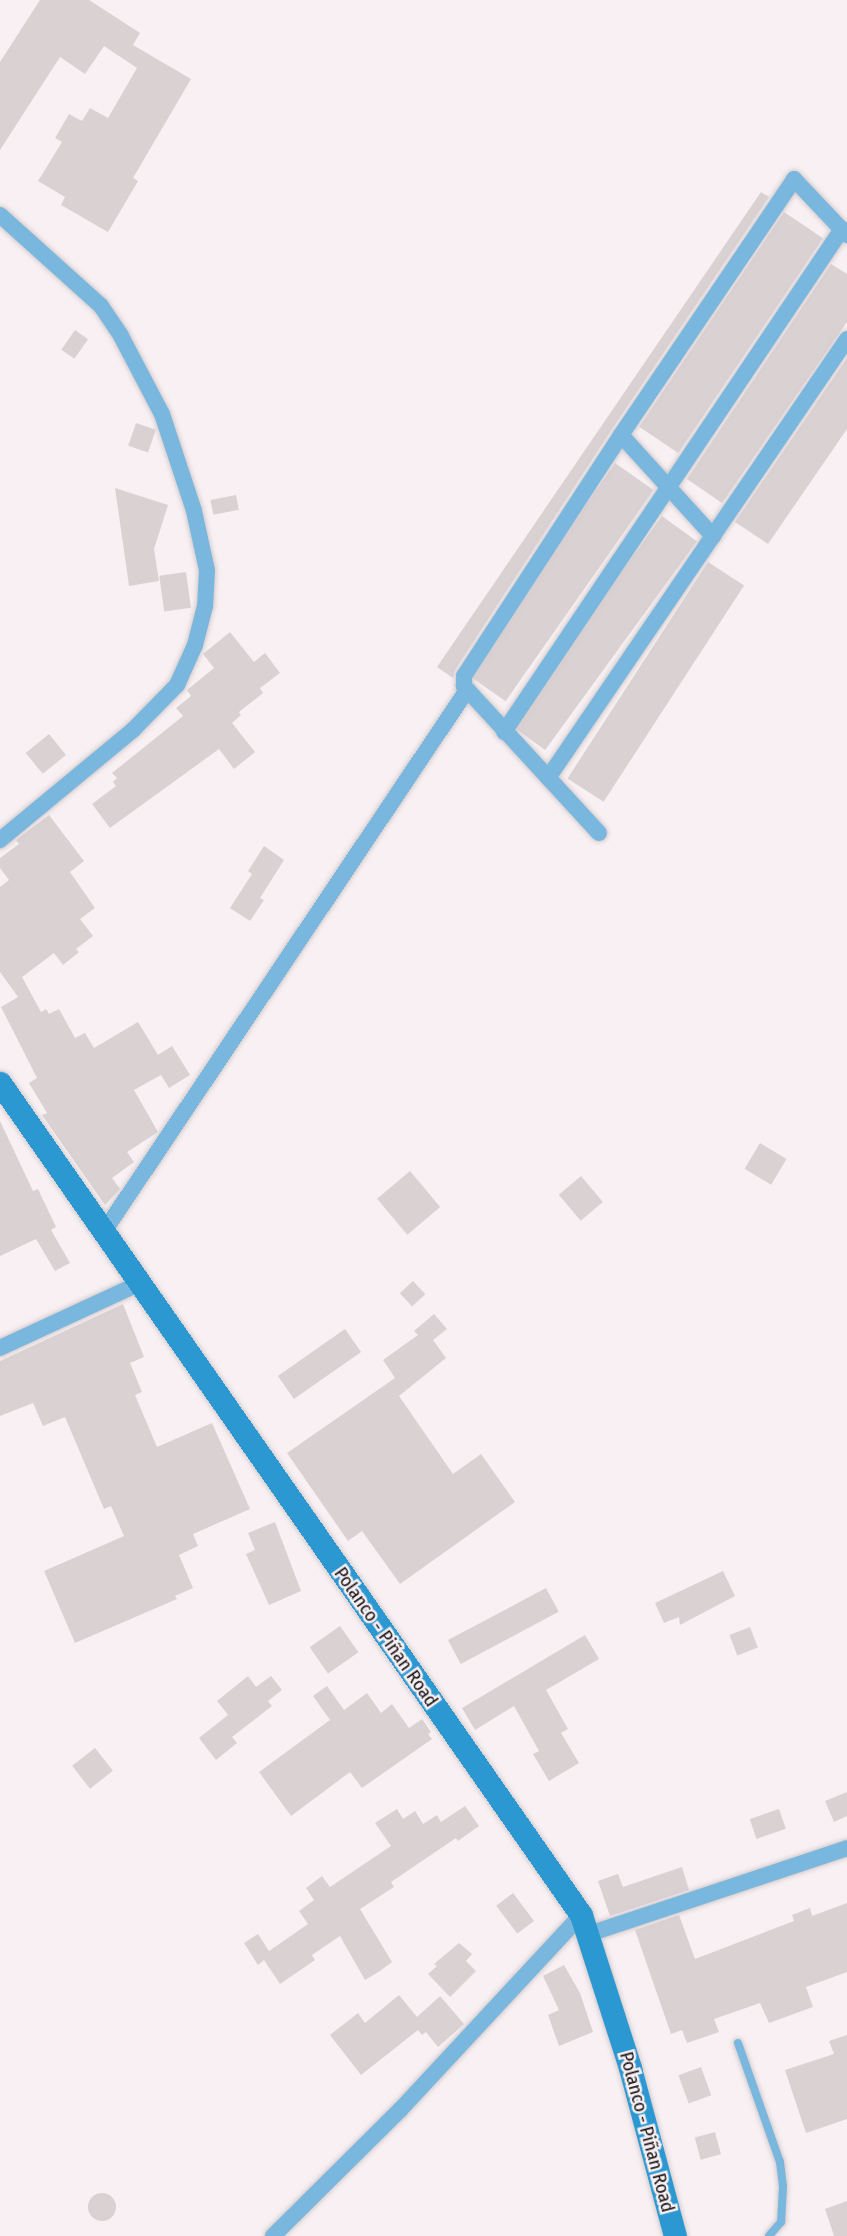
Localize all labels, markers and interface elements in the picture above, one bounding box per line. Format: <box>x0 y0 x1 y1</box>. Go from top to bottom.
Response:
street label: Polanco - Piñan Road <box>329 1563 443 1711</box>
street label: Polanco - Piñan Road <box>615 2049 679 2215</box>

